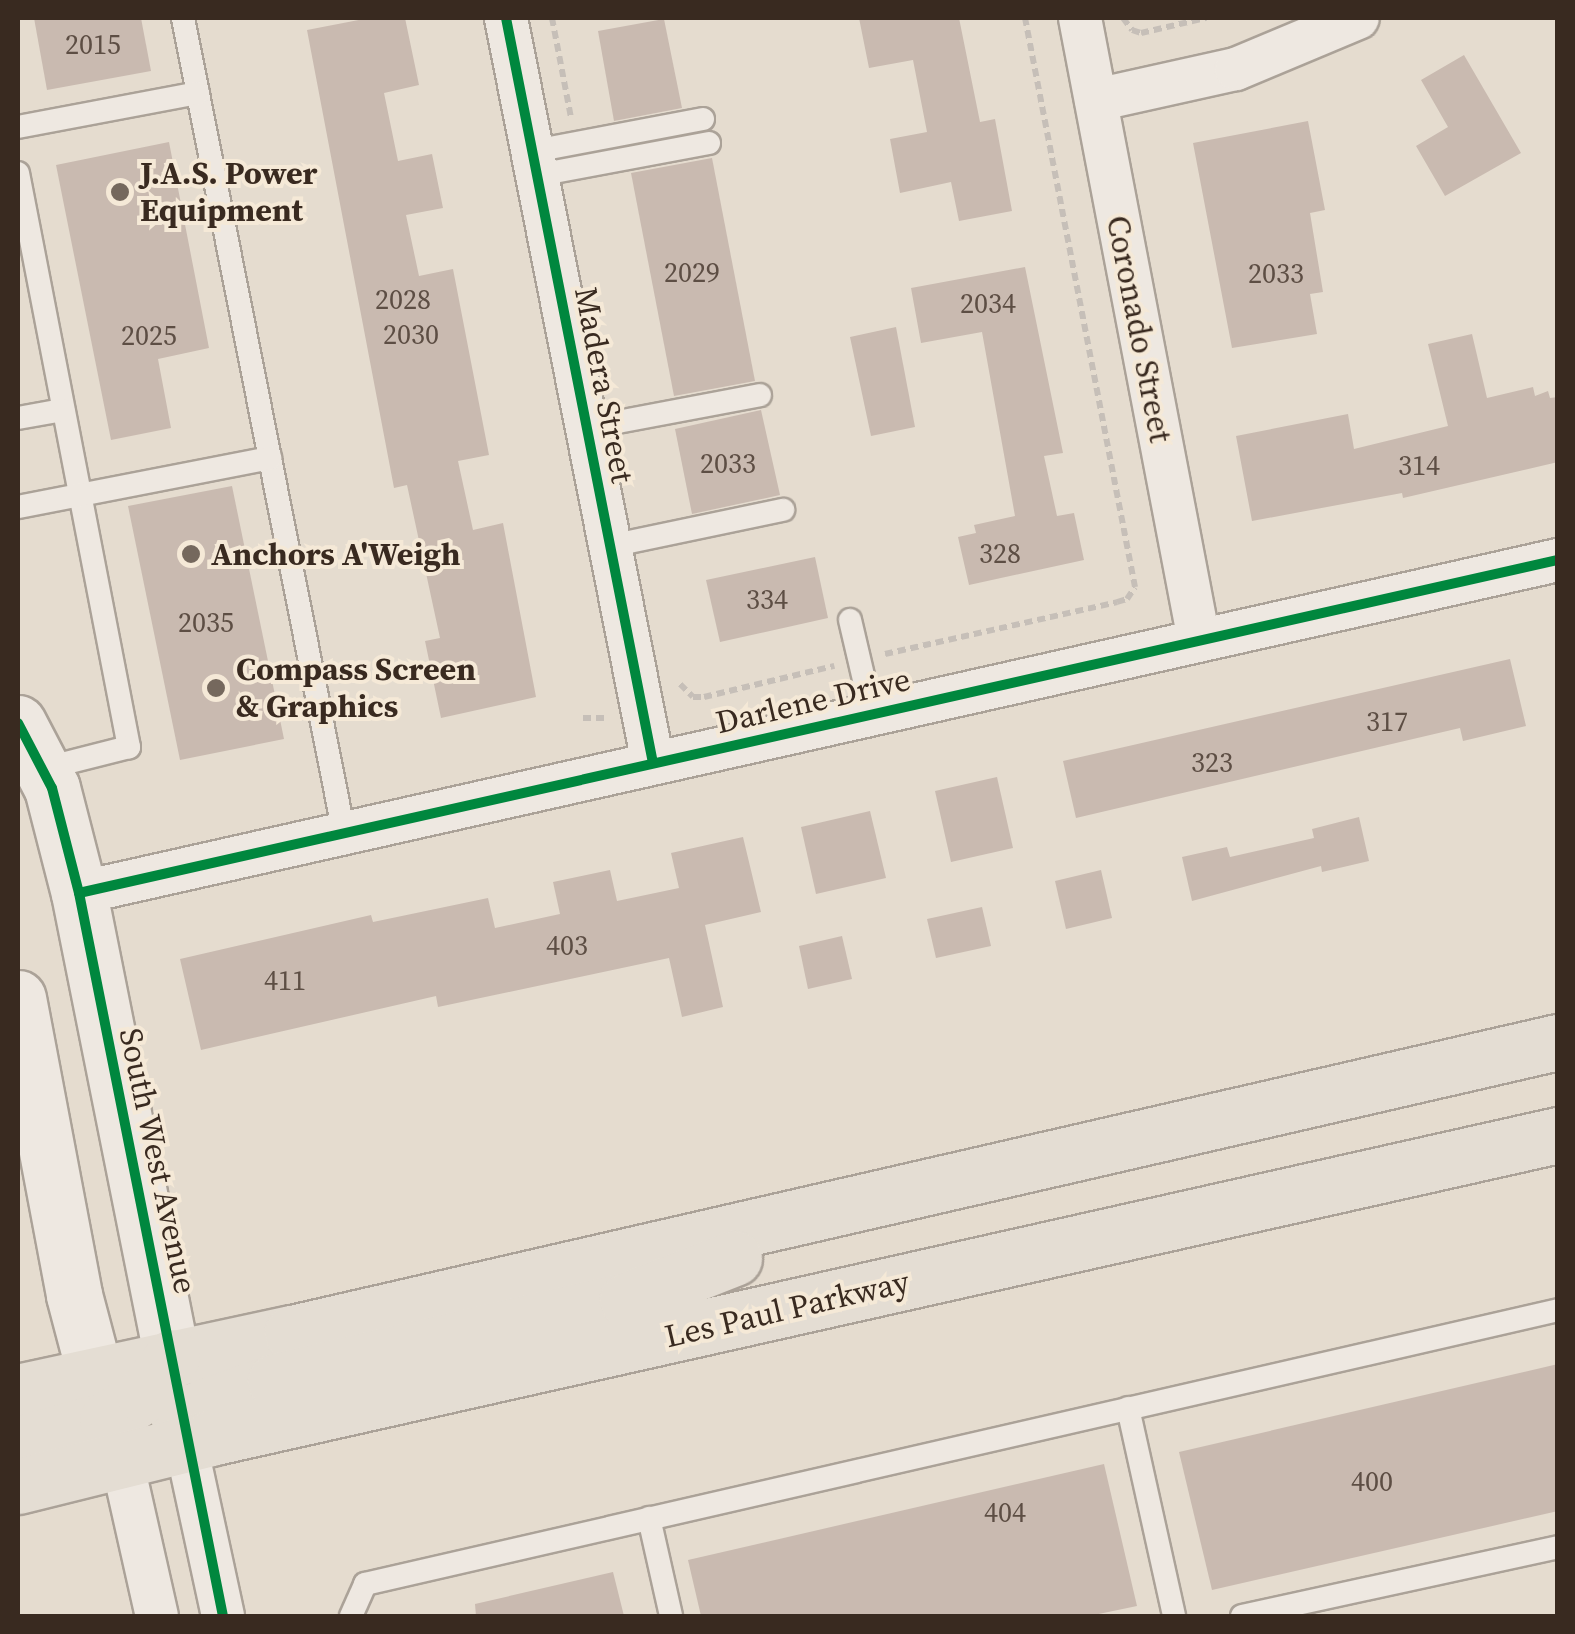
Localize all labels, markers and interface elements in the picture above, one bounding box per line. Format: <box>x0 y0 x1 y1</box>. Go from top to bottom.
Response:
house number: 2015 <box>65 27 121 61</box>
place label: J.A.S. Power Equipment <box>140 155 317 230</box>
marker: J.A.S. Power Equipment <box>109 181 131 203</box>
street label: Coronado Street <box>1098 212 1180 446</box>
house number: 2029 <box>664 255 720 289</box>
house number: 2033 <box>1248 256 1304 290</box>
house number: 2028 <box>375 282 431 316</box>
street label: Madera Street <box>566 284 642 486</box>
house number: 2034 <box>960 286 1016 320</box>
house number: 2030 <box>383 317 439 351</box>
house number: 2025 <box>121 318 177 352</box>
house number: 2033 <box>700 446 756 480</box>
house number: 314 <box>1398 448 1440 482</box>
place label: Anchors A'Weigh <box>211 535 461 573</box>
house number: 328 <box>979 536 1021 570</box>
marker: Anchors A'Weigh <box>180 543 202 565</box>
house number: 334 <box>746 582 788 616</box>
house number: 2035 <box>178 605 234 639</box>
place label: Compass Screen & Graphics <box>236 651 476 726</box>
street label: Darlene Drive <box>712 660 914 742</box>
marker: Compass Screen & Graphics <box>205 677 227 699</box>
house number: 317 <box>1366 704 1408 738</box>
house number: 323 <box>1191 745 1233 779</box>
house number: 403 <box>546 928 588 962</box>
house number: 411 <box>264 963 306 997</box>
street label: South West Avenue <box>111 1024 205 1298</box>
street label: Les Paul Parkway <box>661 1262 913 1356</box>
house number: 400 <box>1351 1464 1393 1498</box>
house number: 404 <box>984 1495 1026 1529</box>

